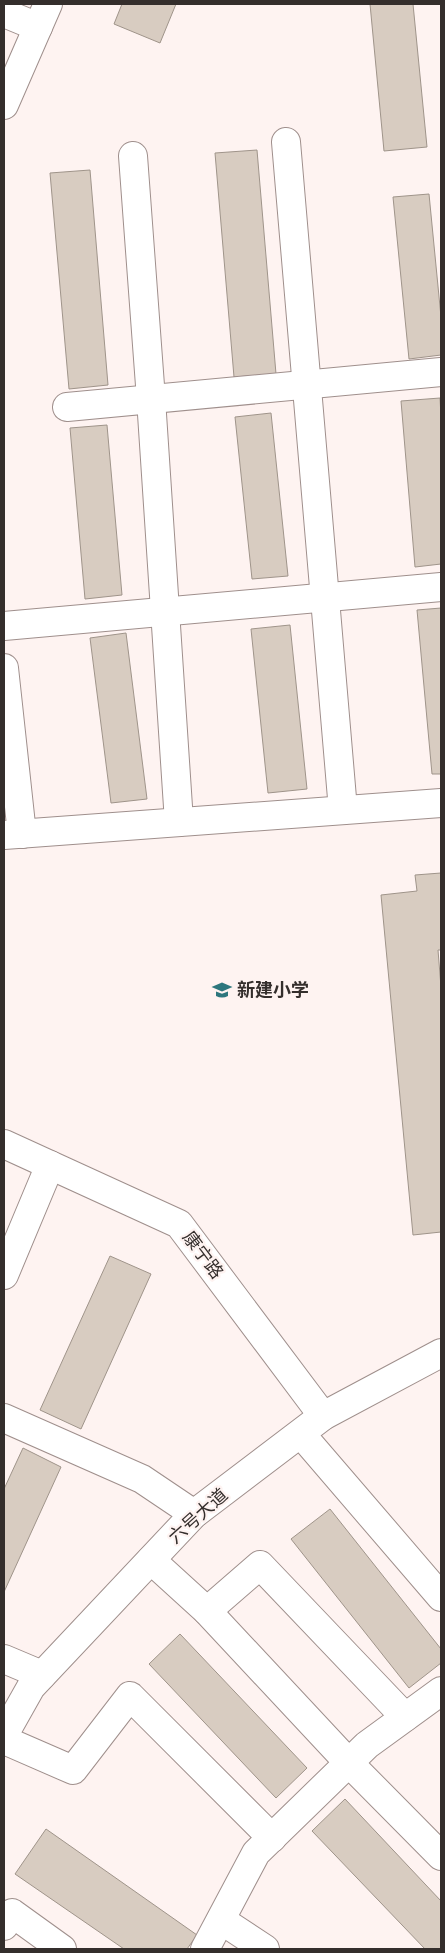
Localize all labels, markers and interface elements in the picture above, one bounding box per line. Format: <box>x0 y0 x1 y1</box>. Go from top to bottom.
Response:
place label: 新建小学 <box>237 978 309 1001</box>
school or university icon: 新建小学 <box>211 979 233 1001</box>
street label: 康宁路 <box>178 1226 229 1283</box>
street label: 六号大道 <box>163 1483 232 1548</box>

